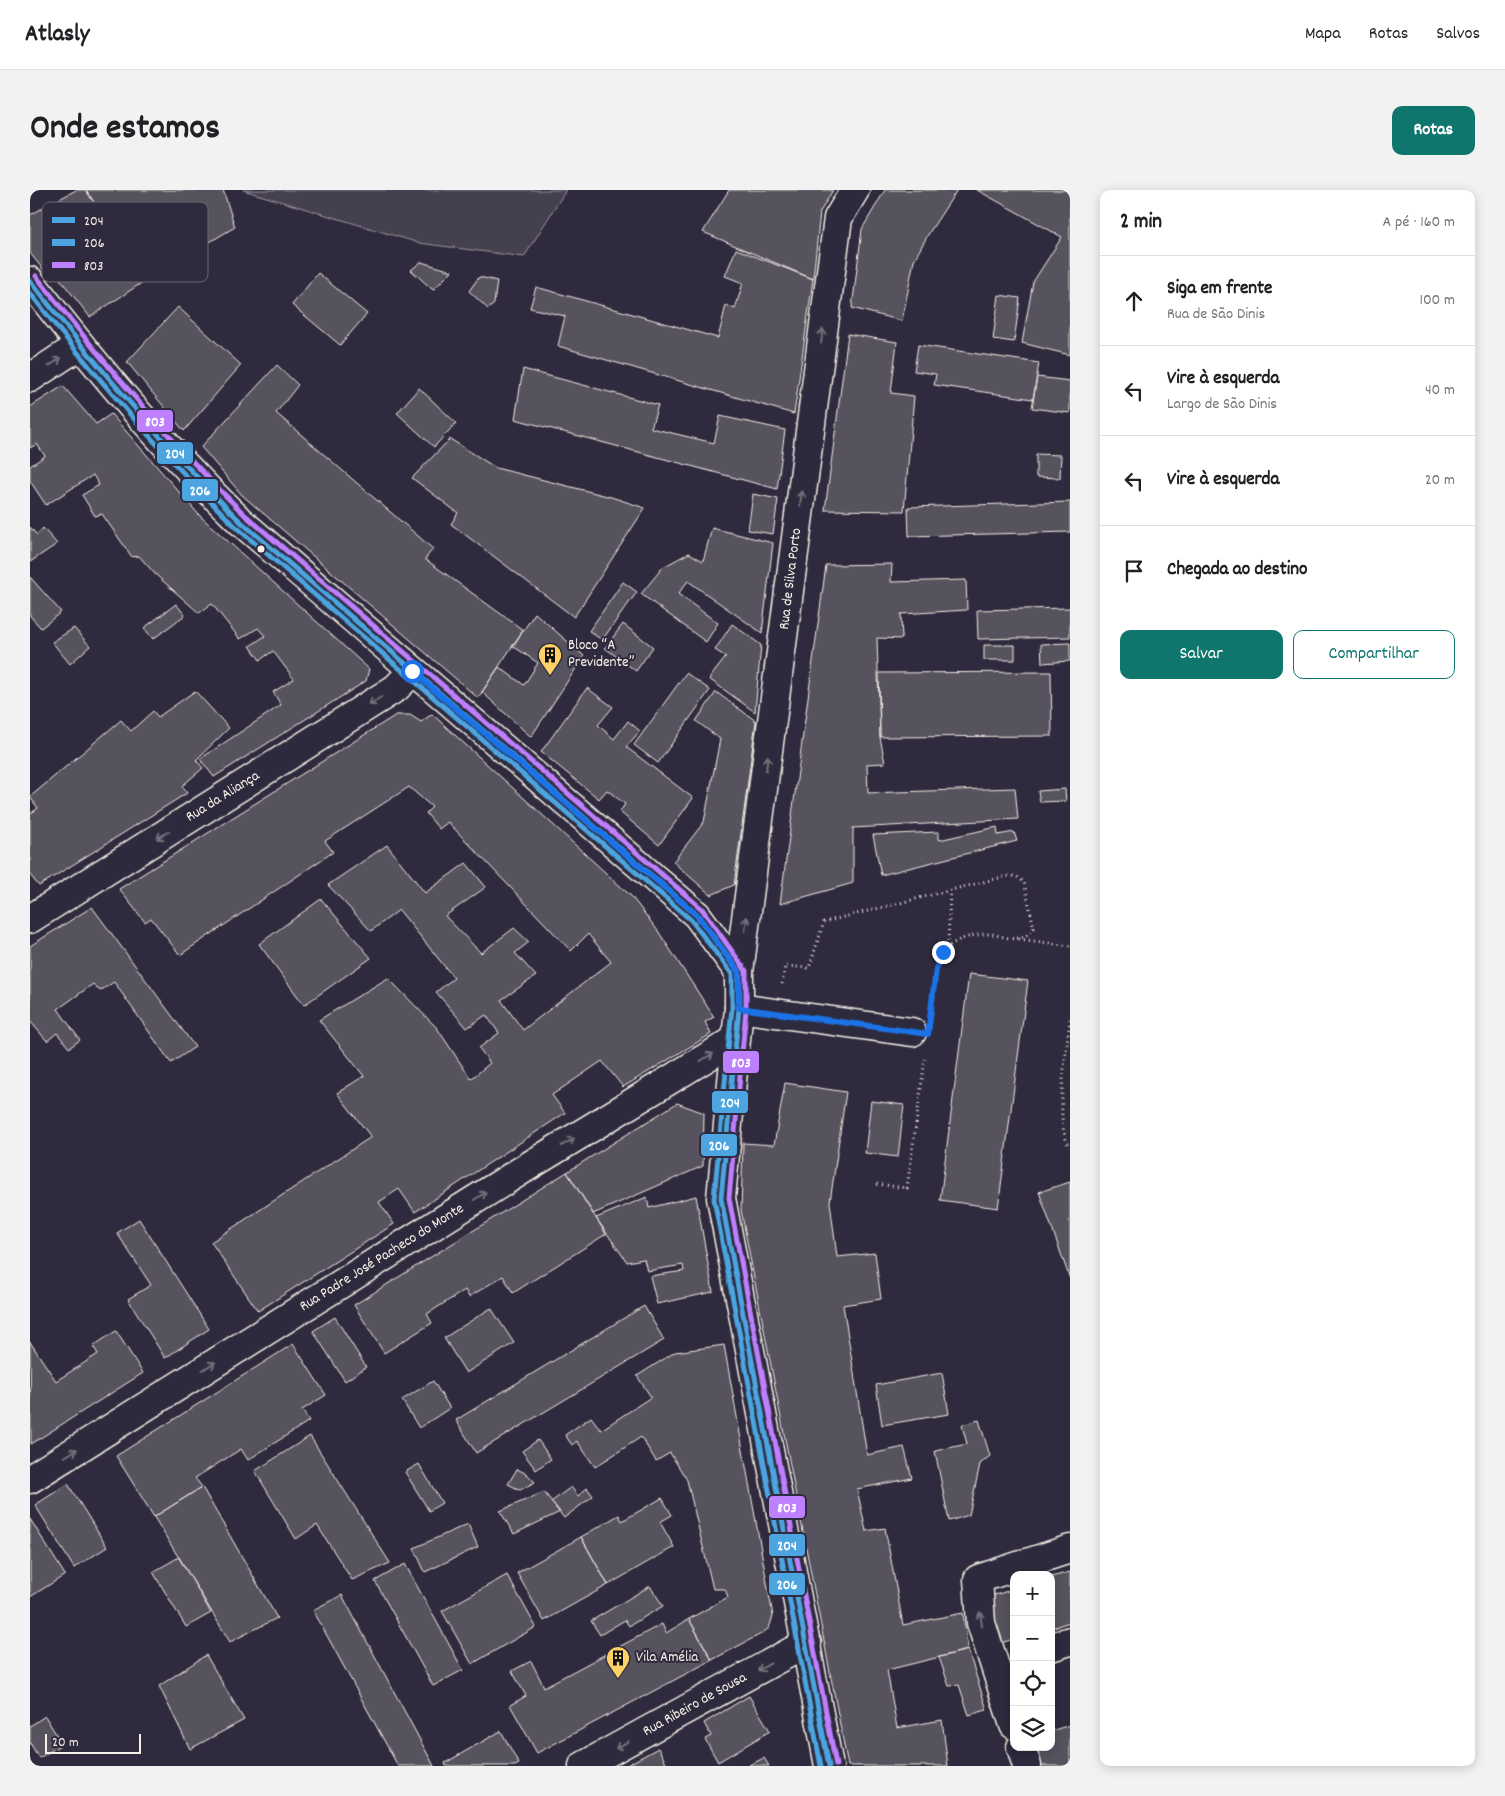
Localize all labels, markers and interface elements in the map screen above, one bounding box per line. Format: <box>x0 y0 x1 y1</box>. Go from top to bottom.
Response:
text: Atlasly <box>25 18 89 52</box>
text: Mapa <box>1305 22 1341 47</box>
text: Rotas <box>1369 22 1408 47</box>
text: Salvos <box>1436 22 1480 47</box>
text: Onde estamos <box>30 105 220 155</box>
button: Rotas <box>1392 106 1475 155</box>
legend <box>42 202 208 282</box>
text: 2 min <box>1120 208 1162 238</box>
text: A pé · 160 m <box>1383 211 1455 234</box>
text: 204 <box>84 212 104 232</box>
text: 206 <box>84 234 105 254</box>
text: 803 <box>84 257 103 277</box>
text: Siga em frente <box>1167 276 1272 303</box>
icon: ahead <box>1120 287 1148 315</box>
text: 100 m <box>1419 289 1455 312</box>
text: Rua de São Dinis <box>1167 303 1265 326</box>
one-way arrow <box>817 329 827 345</box>
one-way arrow <box>48 357 62 367</box>
text: Vire à esquerda <box>1167 366 1279 393</box>
icon: left <box>1120 377 1148 405</box>
text: 40 m <box>1425 379 1455 402</box>
text: Largo de São Dinis <box>1167 393 1277 416</box>
line badge: 803 <box>136 409 174 433</box>
text: 803 <box>145 413 165 433</box>
line badge: 204 <box>156 441 194 465</box>
text: 204 <box>165 445 185 465</box>
icon: left <box>1120 467 1148 495</box>
text: Vire à esquerda <box>1167 467 1279 494</box>
text: 20 m <box>1425 469 1455 492</box>
line badge: 206 <box>181 478 219 502</box>
text: 206 <box>190 482 210 502</box>
one-way arrow <box>796 490 806 506</box>
street label: Rua de Silva Porto <box>774 527 808 631</box>
unlabelled marker <box>256 544 266 554</box>
icon: arrive <box>1120 557 1148 585</box>
text: Chegada ao destino <box>1167 557 1308 584</box>
button: Salvar <box>1120 630 1283 679</box>
button: Compartilhar <box>1293 630 1455 679</box>
place label: Bloco “A Previdente” <box>568 635 635 674</box>
building icon: Bloco “A Previdente” <box>537 642 563 676</box>
route start <box>401 660 424 683</box>
one-way arrow <box>368 697 382 707</box>
one-way arrow <box>762 755 772 771</box>
street label: Rua da Aliança <box>182 765 265 828</box>
one-way arrow <box>157 830 171 840</box>
one-way arrow <box>741 916 751 932</box>
route end <box>932 941 955 964</box>
line badge: 803 <box>722 1050 760 1074</box>
one-way arrow <box>699 1052 713 1062</box>
text: 803 <box>731 1054 751 1074</box>
line badge: 204 <box>711 1090 749 1114</box>
text: 204 <box>720 1094 740 1114</box>
line badge: 206 <box>700 1133 738 1157</box>
one-way arrow <box>561 1136 575 1146</box>
text: 206 <box>709 1137 729 1157</box>
one-way arrow <box>473 1191 487 1202</box>
street label: Rua Padre José Pacheco do Monte <box>296 1198 469 1318</box>
one-way arrow <box>202 1361 216 1372</box>
one-way arrow <box>64 1447 78 1457</box>
line badge: 803 <box>768 1495 806 1519</box>
text: 803 <box>777 1499 797 1519</box>
line badge: 204 <box>768 1533 806 1557</box>
text: 204 <box>777 1537 797 1557</box>
map controls <box>1010 1571 1055 1751</box>
button: + <box>1010 1571 1055 1616</box>
line badge: 206 <box>768 1572 806 1596</box>
text: 206 <box>777 1576 797 1596</box>
one-way arrow <box>976 1611 986 1627</box>
button: − <box>1010 1616 1055 1661</box>
building icon: Vila Amélia <box>605 1645 631 1679</box>
place label: Vila Amélia <box>636 1647 699 1669</box>
button: locate <box>1010 1661 1055 1706</box>
one-way arrow <box>757 1662 772 1672</box>
street label: Rua Ribeiro de Sousa <box>639 1667 752 1743</box>
button: layers <box>1010 1706 1055 1751</box>
scale bar <box>45 1731 141 1754</box>
text: 20 m <box>52 1733 79 1753</box>
one-way arrow <box>614 1740 629 1750</box>

